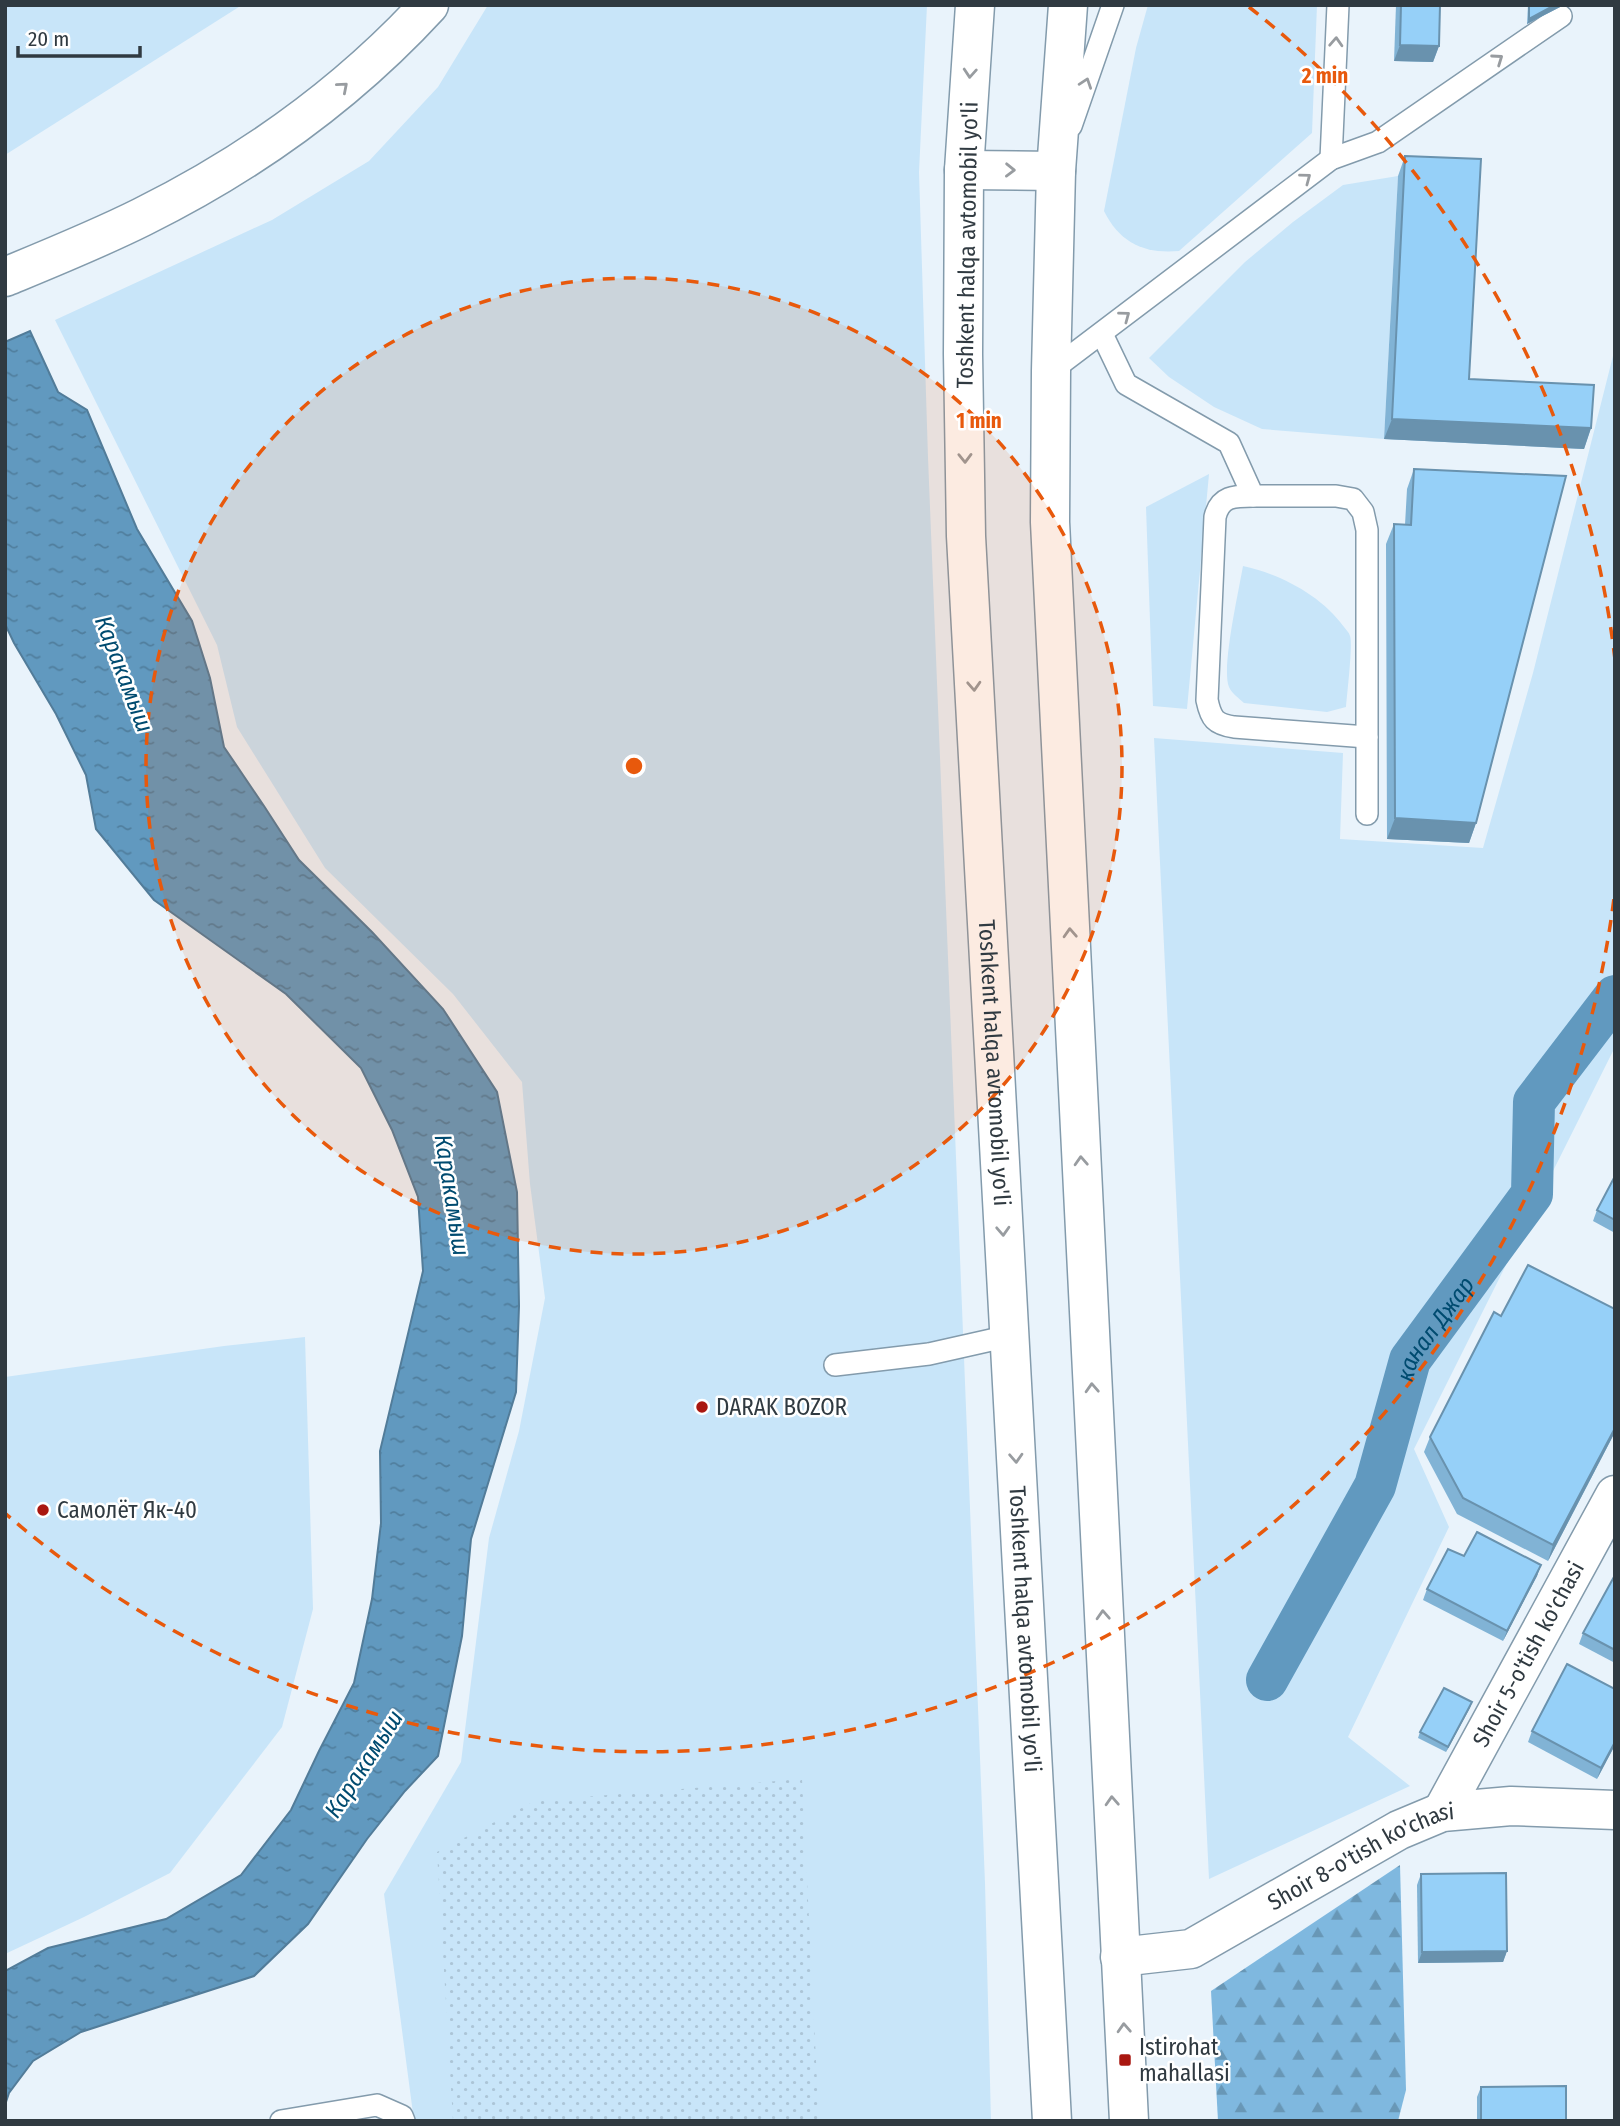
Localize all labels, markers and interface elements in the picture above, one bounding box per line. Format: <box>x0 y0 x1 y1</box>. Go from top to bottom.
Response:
scale bar <box>18 14 140 58</box>
text: 20 m <box>28 26 69 52</box>
one-way arrow <box>1328 36 1343 47</box>
one-way arrow <box>1491 54 1504 67</box>
text: 2 min <box>1301 63 1348 89</box>
one-way arrow <box>963 68 978 79</box>
one-way arrow <box>1078 77 1092 90</box>
one-way arrow <box>334 83 347 95</box>
street label: Toshkent halqa avtomobil yo'li <box>950 101 984 389</box>
one-way arrow <box>1005 162 1016 178</box>
one-way arrow <box>1298 173 1311 186</box>
one-way arrow <box>1118 312 1130 324</box>
text: 1 min <box>956 408 1002 434</box>
one-way arrow <box>957 453 972 464</box>
water label: Каракамыш <box>89 612 159 736</box>
one-way arrow <box>966 680 981 691</box>
centre of rings <box>622 754 646 778</box>
street label: Toshkent halqa avtomobil yo'li <box>973 919 1016 1207</box>
one-way arrow <box>1062 928 1077 939</box>
water label: Каракамыш <box>429 1132 475 1258</box>
one-way arrow <box>1073 1155 1088 1166</box>
one-way arrow <box>995 1226 1010 1237</box>
water label: канал Джар <box>1391 1271 1480 1384</box>
one-way arrow <box>1084 1382 1099 1393</box>
place label: DARAK BOZOR <box>716 1393 848 1421</box>
marker: DARAK BOZOR <box>694 1399 710 1415</box>
one-way arrow <box>1008 1453 1023 1464</box>
street label: Toshkent halqa avtomobil yo'li <box>1004 1485 1047 1773</box>
place label: Самолёт Як-40 <box>57 1496 197 1524</box>
marker: Самолёт Як-40 <box>35 1502 51 1518</box>
street label: Shoir 5-o'tish ko'chasi <box>1466 1556 1590 1752</box>
one-way arrow <box>1095 1609 1110 1620</box>
water label: Каракамыш <box>319 1705 409 1823</box>
one-way arrow <box>1105 1795 1120 1806</box>
street label: Shoir 8-o'tish ko'chasi <box>1263 1797 1455 1916</box>
one-way arrow <box>1116 2022 1131 2033</box>
place label: Istirohat mahallasi <box>1139 2033 1230 2087</box>
marker: Istirohat mahallasi <box>1117 2052 1133 2068</box>

